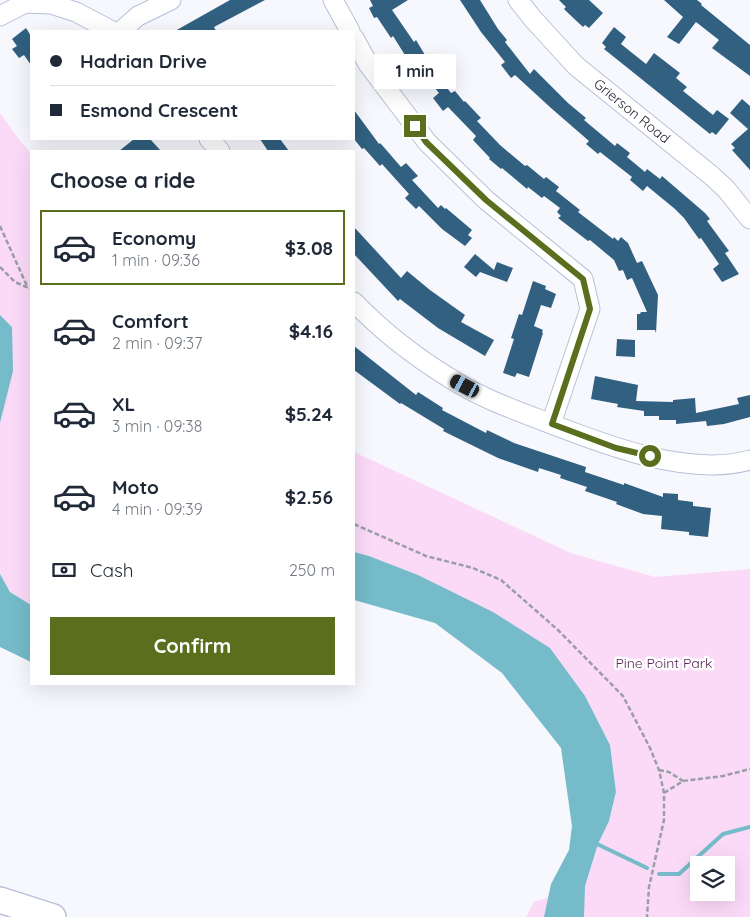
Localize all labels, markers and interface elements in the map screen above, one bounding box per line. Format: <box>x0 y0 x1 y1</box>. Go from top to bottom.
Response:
text: Hadrian Drive <box>80 49 207 73</box>
callout: 1 min <box>374 54 456 88</box>
text: 1 min <box>396 61 434 81</box>
street label: Grierson Road <box>590 75 674 147</box>
text: Esmond Crescent <box>80 98 238 122</box>
route end <box>404 115 426 137</box>
text: Choose a ride <box>50 166 195 194</box>
icon: car <box>52 225 97 270</box>
text: Economy <box>112 226 196 250</box>
text: $3.08 <box>285 236 333 260</box>
text: 1 min · 09:36 <box>112 250 200 270</box>
icon: car <box>52 308 97 353</box>
text: Comfort <box>112 309 189 333</box>
text: $4.16 <box>289 319 333 343</box>
text: 2 min · 09:37 <box>112 333 202 353</box>
car <box>448 372 481 400</box>
icon: car <box>52 391 97 436</box>
text: XL <box>112 392 135 416</box>
text: $5.24 <box>285 402 333 426</box>
text: 3 min · 09:38 <box>112 416 202 436</box>
route start <box>639 445 661 467</box>
icon: car <box>52 474 97 519</box>
text: Moto <box>112 475 159 499</box>
text: $2.56 <box>285 485 333 509</box>
text: 4 min · 09:39 <box>112 499 203 519</box>
icon: cash <box>50 556 78 584</box>
text: Cash <box>90 558 134 582</box>
text: 250 m <box>289 560 335 580</box>
button: Confirm <box>50 617 335 675</box>
park label: Pine Point Park <box>615 654 713 672</box>
map controls <box>690 856 735 901</box>
button: layers <box>690 856 735 901</box>

